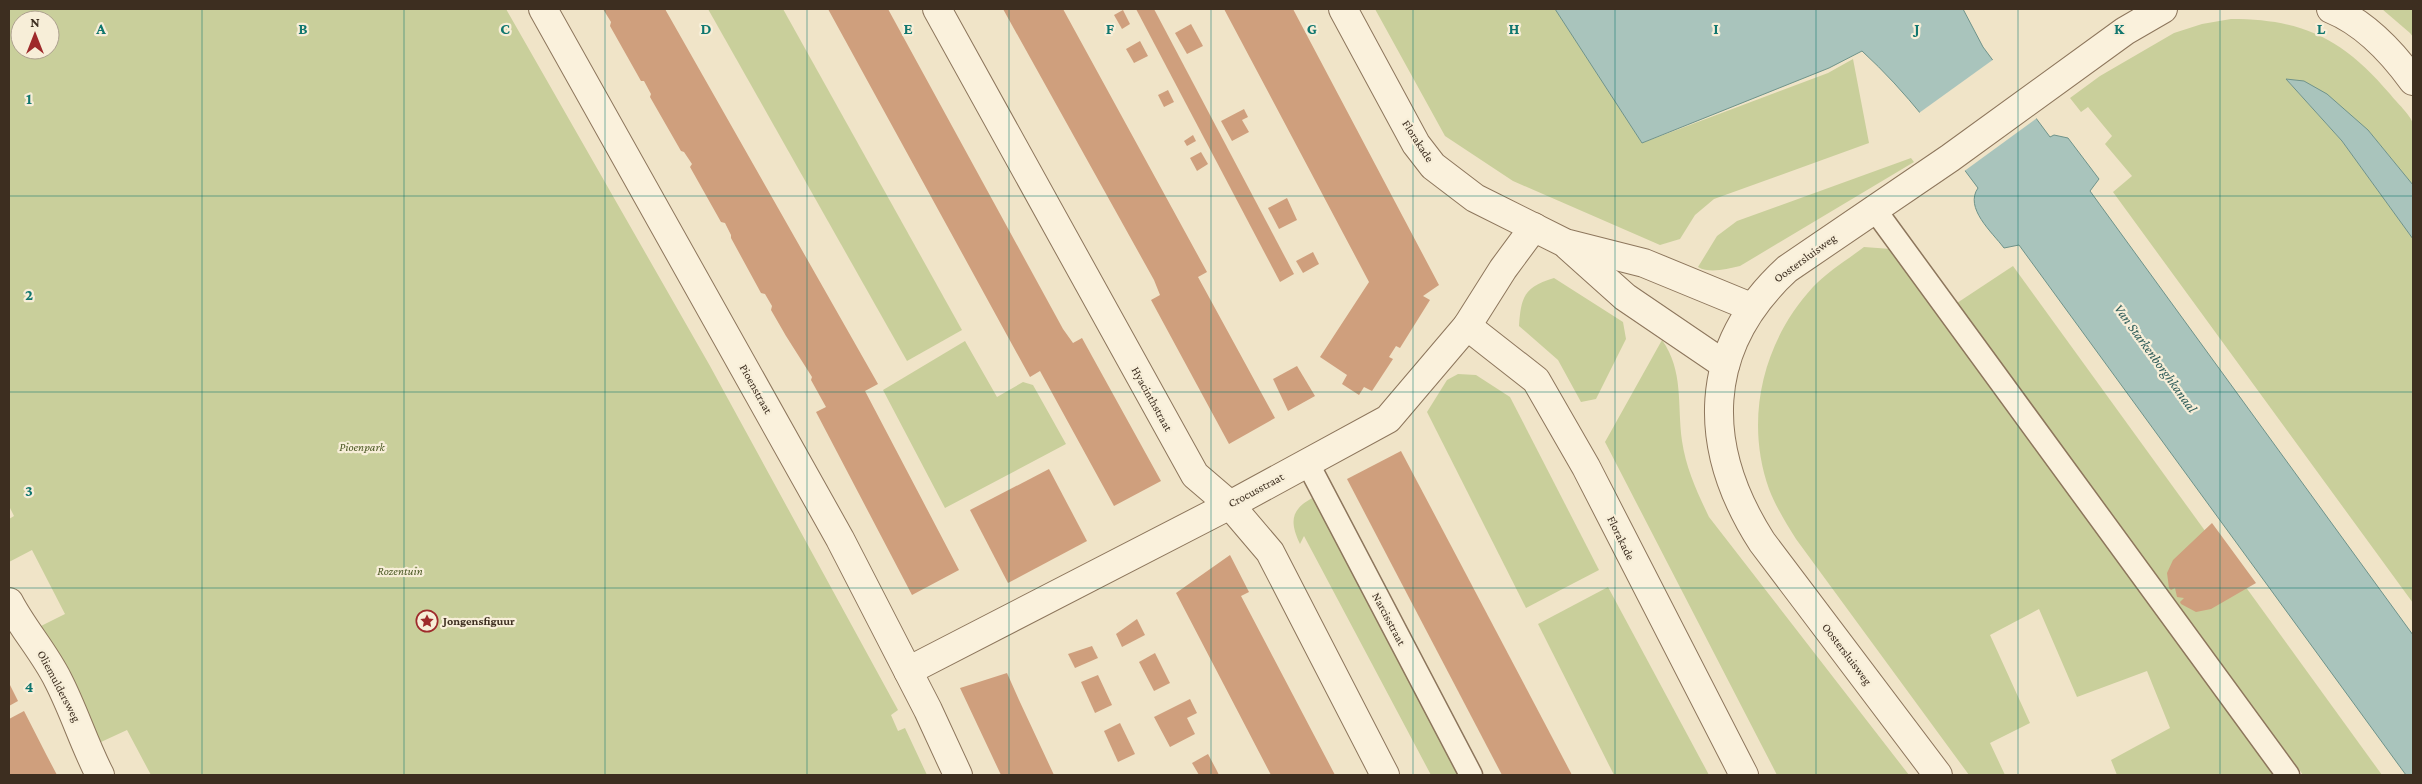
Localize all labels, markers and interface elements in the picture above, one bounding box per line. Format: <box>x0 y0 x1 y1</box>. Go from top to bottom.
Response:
north arrow <box>10 10 60 60</box>
text: N <box>30 14 40 30</box>
text: A <box>95 20 106 37</box>
text: B <box>298 20 308 37</box>
text: C <box>500 20 510 37</box>
text: D <box>700 20 712 37</box>
text: E <box>903 20 913 37</box>
text: F <box>1106 20 1115 37</box>
text: G <box>1307 20 1317 37</box>
text: H <box>1509 20 1520 37</box>
text: I <box>1713 20 1719 37</box>
text: J <box>1912 20 1920 37</box>
text: K <box>2114 20 2125 37</box>
text: L <box>2317 20 2326 37</box>
text: 1 <box>26 90 32 107</box>
street label: Florakade <box>1399 117 1437 165</box>
street label: Oostersluisweg <box>1771 231 1839 285</box>
text: 2 <box>25 286 33 303</box>
water label: Van Starkenborghkanaal <box>2111 301 2201 416</box>
street label: Pioenstraat <box>737 362 776 417</box>
street label: Hyacinthstraat <box>1129 364 1176 435</box>
park label: Pioenpark <box>339 440 386 454</box>
street label: Crocusstraat <box>1226 469 1287 510</box>
text: 3 <box>25 482 33 499</box>
street label: Florakade <box>1604 514 1638 562</box>
park label: Rozentuin <box>377 564 423 578</box>
street label: Narcisstraat <box>1369 590 1409 649</box>
place icon: Jongensfiguur <box>415 609 439 633</box>
place label: Jongensfiguur <box>441 614 515 628</box>
street label: Oostersluisweg <box>1819 620 1875 688</box>
street label: Oliemuldersweg <box>34 648 84 724</box>
text: 4 <box>25 678 34 695</box>

